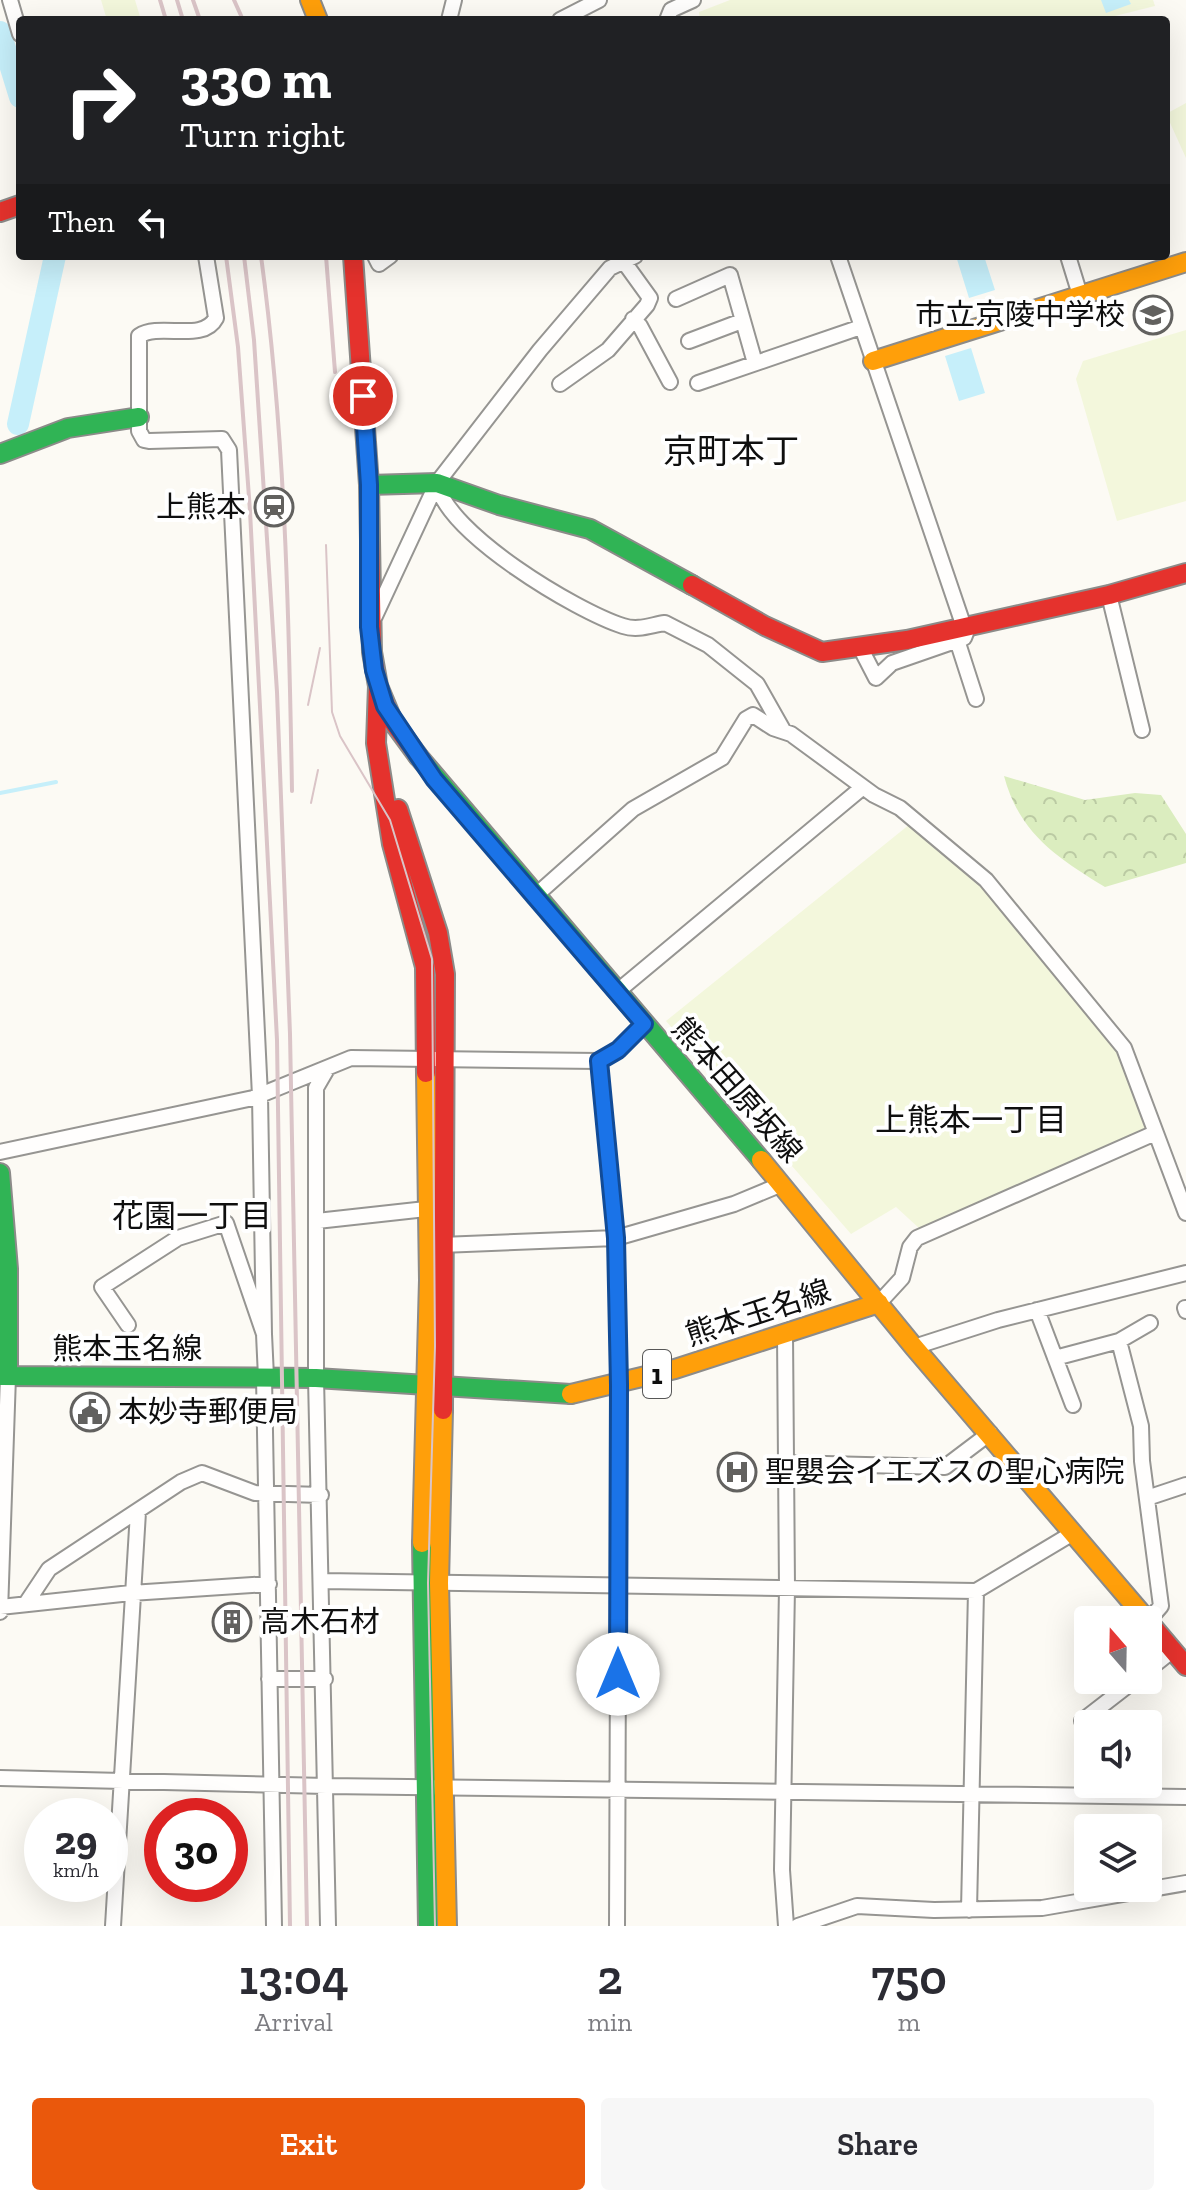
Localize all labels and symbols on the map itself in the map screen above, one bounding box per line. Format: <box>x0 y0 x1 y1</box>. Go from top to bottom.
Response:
school or university icon: 市立京陵中学校 <box>1132 294 1174 336</box>
place label: 市立京陵中学校 <box>915 297 1125 333</box>
pin <box>329 362 397 430</box>
district label: 京町本丁 <box>663 431 799 472</box>
station icon: 上熊本 <box>253 486 295 528</box>
place label: 上熊本 <box>156 489 246 525</box>
street label: 熊本田原坂線 <box>664 1010 810 1170</box>
district label: 上熊本一丁目 <box>875 1101 1067 1139</box>
district label: 花園一丁目 <box>112 1197 272 1235</box>
street label: 熊本玉名線 <box>681 1273 835 1353</box>
street label: 熊本玉名線 <box>52 1331 202 1367</box>
road number: 1 <box>643 1350 671 1398</box>
public building icon: 本妙寺郵便局 <box>69 1391 111 1433</box>
place label: 本妙寺郵便局 <box>118 1394 298 1430</box>
hospital icon: 聖嬰会イエズスの聖心病院 <box>716 1451 758 1493</box>
place label: 聖嬰会イエズスの聖心病院 <box>765 1454 1125 1490</box>
building icon: 高木石材 <box>211 1601 253 1643</box>
place label: 高木石材 <box>260 1604 380 1640</box>
north arrow <box>1074 1606 1162 1694</box>
position arrow <box>576 1632 660 1716</box>
speed limit sign: 30 <box>144 1798 248 1902</box>

